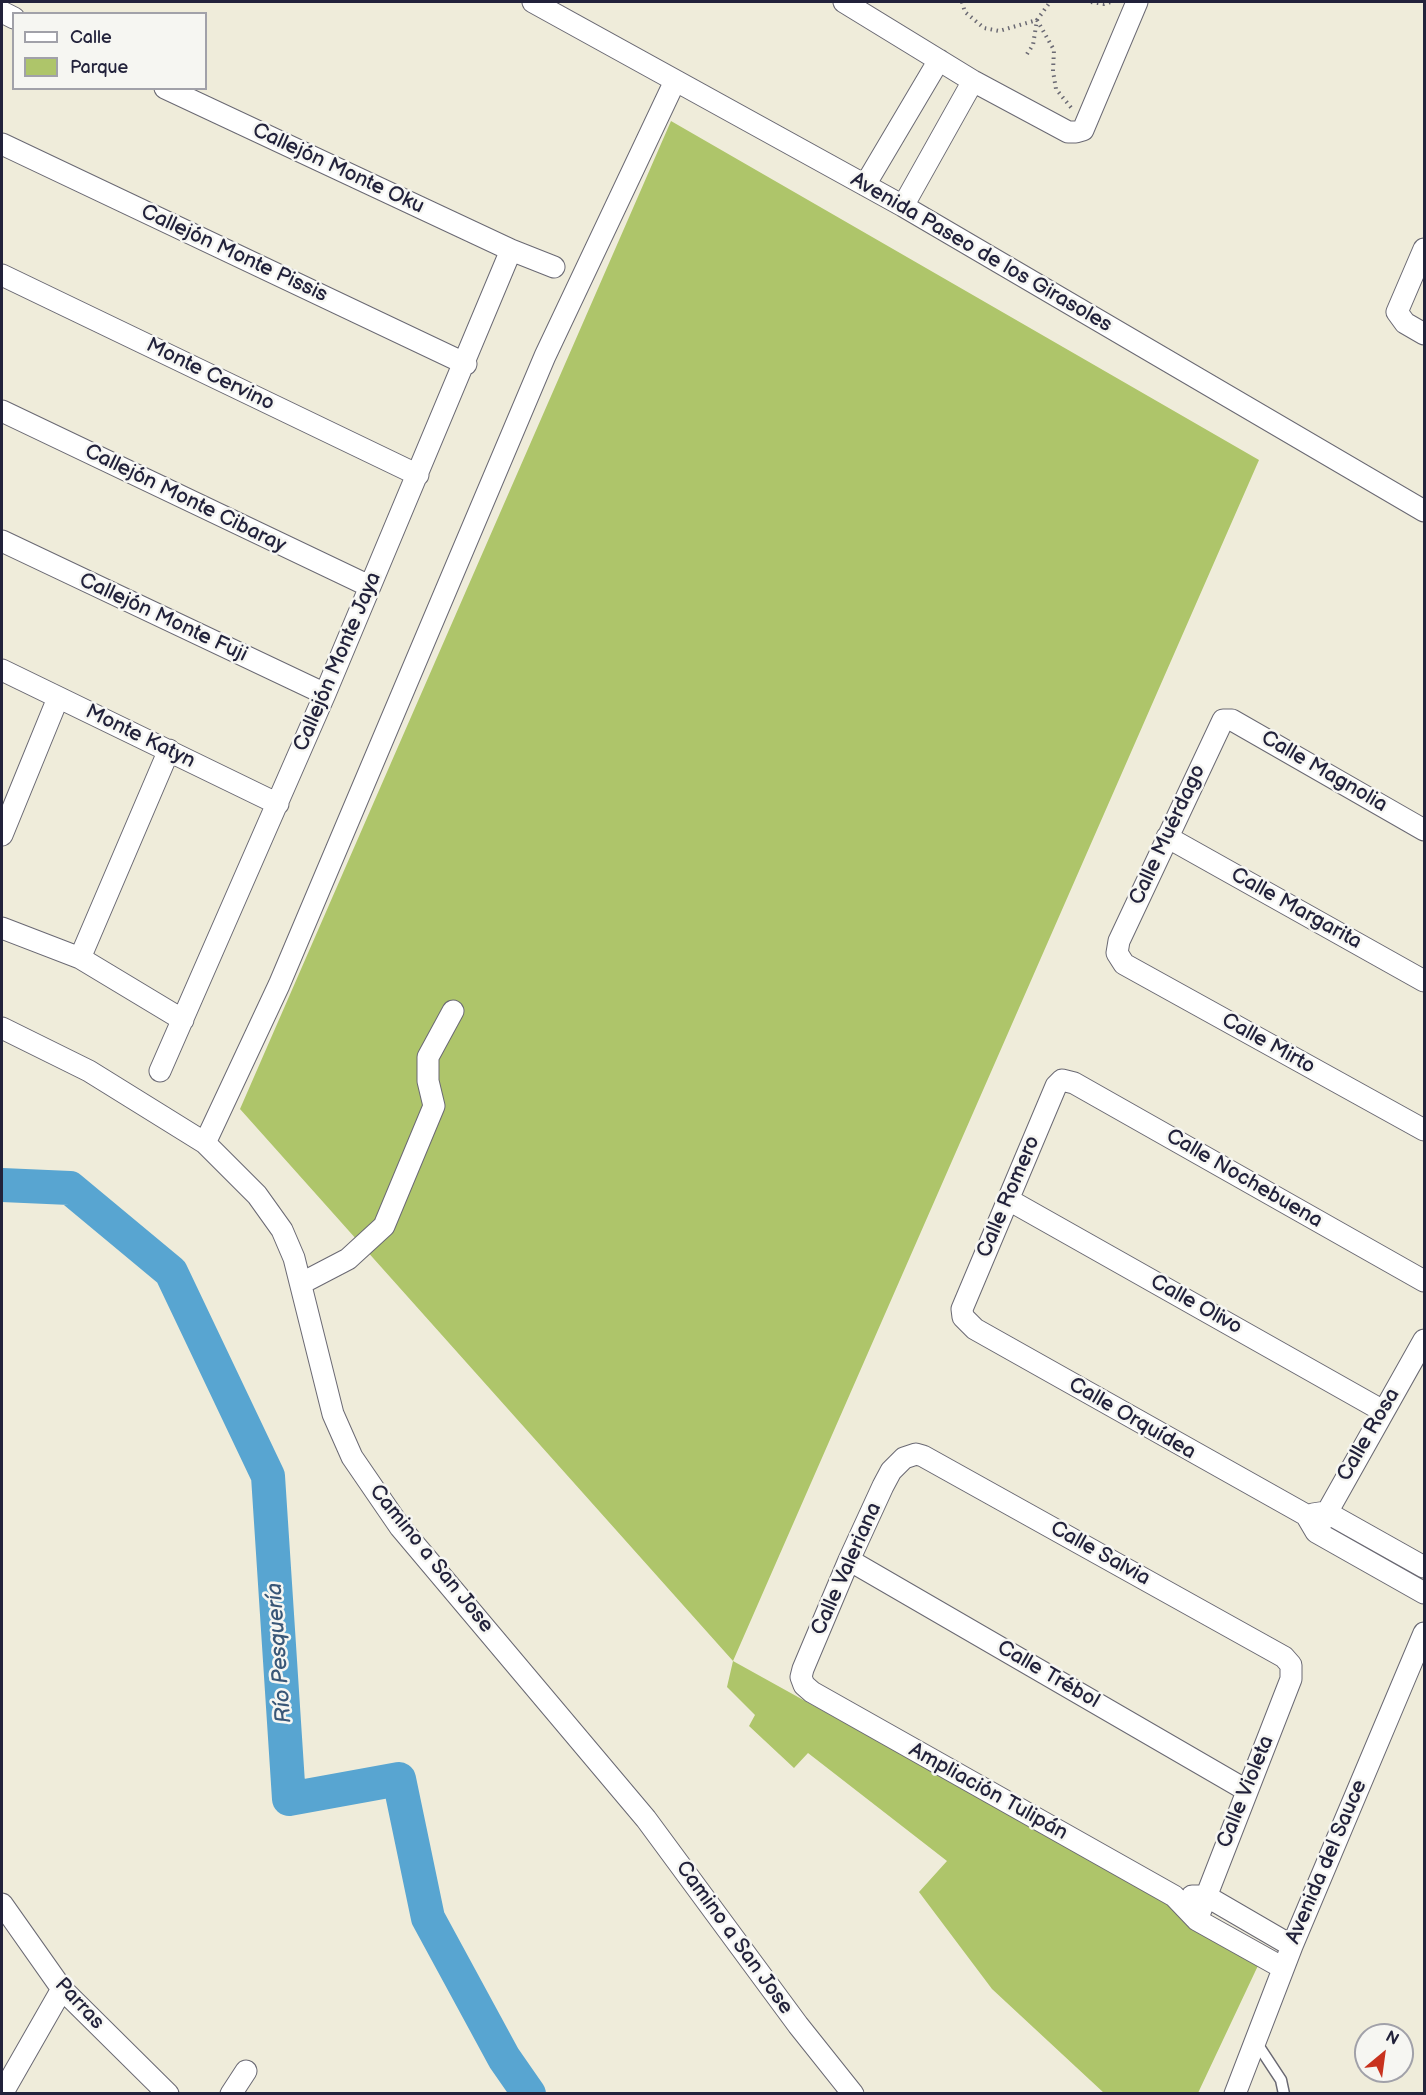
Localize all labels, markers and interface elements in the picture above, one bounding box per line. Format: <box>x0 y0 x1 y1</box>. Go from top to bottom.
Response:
legend <box>12 12 207 90</box>
text: Calle <box>70 27 112 48</box>
text: Parque <box>70 57 128 78</box>
street label: Callejón Monte Oku <box>248 118 428 220</box>
street label: Avenida Paseo de los Girasoles <box>846 168 1116 338</box>
street label: Callejón Monte Pissis <box>137 200 331 308</box>
street label: Monte Cervino <box>142 333 278 417</box>
street label: Callejón Monte Cibaray <box>80 439 290 559</box>
street label: Callejón Monte Fuji <box>75 568 251 668</box>
street label: Callejón Monte Jaya <box>289 569 387 755</box>
street label: Monte Katyn <box>81 700 199 774</box>
street label: Calle Magnolia <box>1256 726 1392 818</box>
street label: Calle Muérdago <box>1125 761 1211 909</box>
street label: Calle Margarita <box>1226 863 1366 955</box>
street label: Calle Mirto <box>1217 1008 1319 1080</box>
street label: Calle Nochebuena <box>1161 1124 1327 1234</box>
street label: Calle Romero <box>972 1132 1046 1262</box>
street label: Calle Olivo <box>1146 1270 1246 1340</box>
street label: Calle Orquídea <box>1064 1372 1200 1466</box>
street label: Calle Rosa <box>1332 1384 1406 1486</box>
street label: Camino a San Jose <box>363 1480 499 1638</box>
street label: Calle Valeriana <box>807 1499 887 1639</box>
street label: Calle Salvia <box>1046 1516 1154 1592</box>
water label: Río Pesquería <box>262 1582 298 1724</box>
street label: Calle Trébol <box>992 1636 1104 1714</box>
street label: Calle Violeta <box>1212 1732 1280 1852</box>
street label: Ampliación Tulipán <box>904 1738 1072 1846</box>
street label: Avenida del Sauce <box>1281 1776 1373 1948</box>
street label: Camino a San Jose <box>670 1856 798 2020</box>
street label: Parras <box>49 1973 109 2035</box>
north arrow <box>1354 2023 1414 2083</box>
text: N <box>1382 2027 1402 2050</box>

